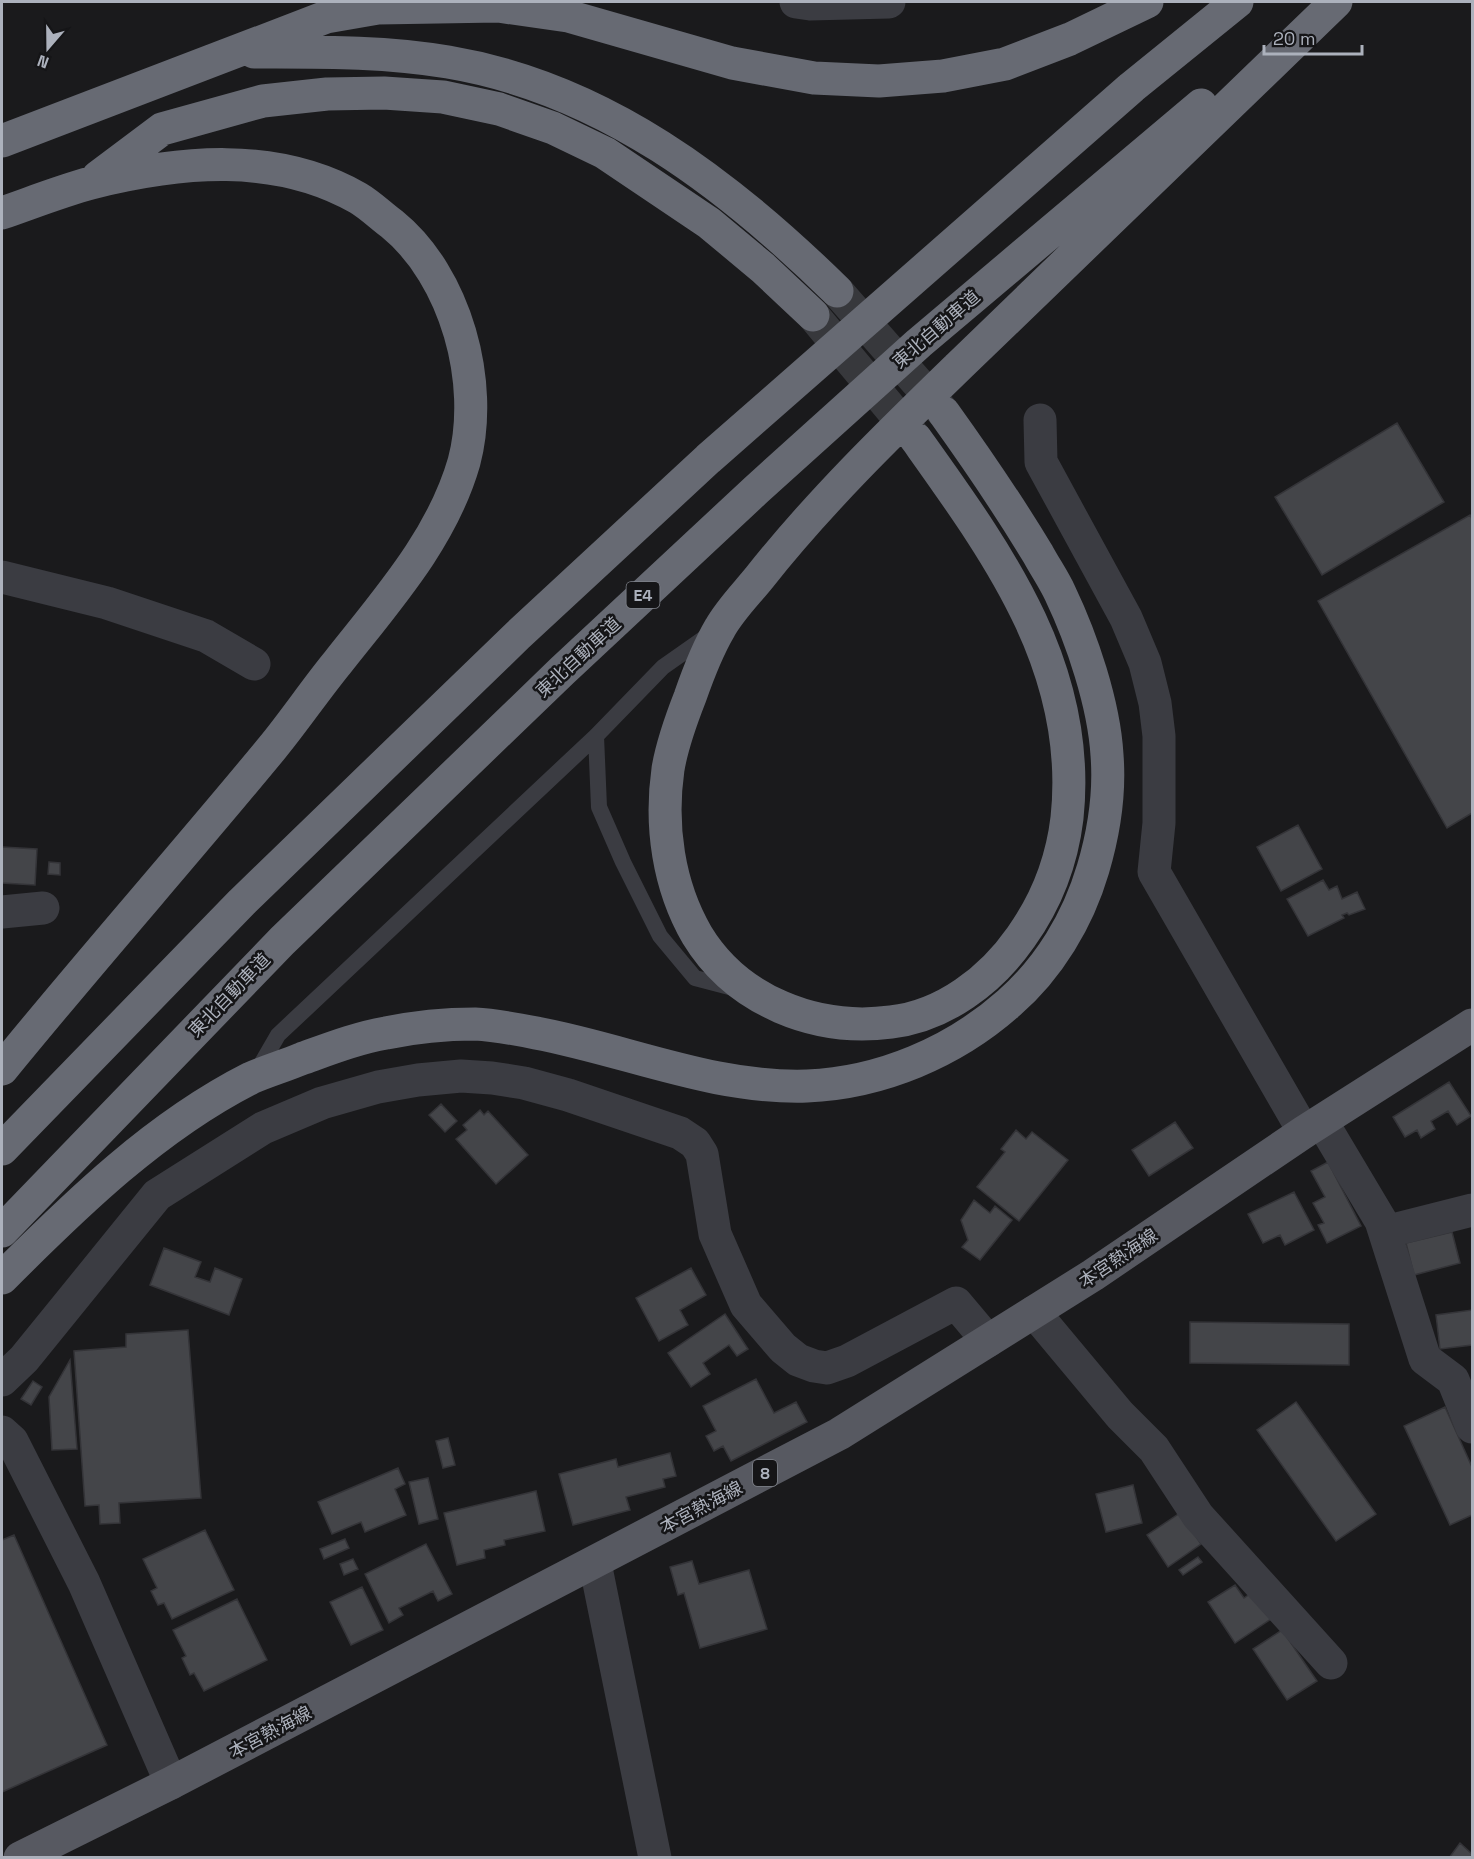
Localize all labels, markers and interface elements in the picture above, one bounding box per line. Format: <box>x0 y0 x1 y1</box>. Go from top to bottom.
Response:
north arrow <box>18 18 78 78</box>
scale bar <box>1264 18 1362 56</box>
text: 20 m <box>1273 27 1316 50</box>
text: N <box>34 50 52 73</box>
street label: 東北自動車道 <box>888 285 984 373</box>
road number: E4 <box>626 582 660 608</box>
street label: 東北自動車道 <box>531 612 625 702</box>
street label: 東北自動車道 <box>183 948 275 1042</box>
street label: 本宮熱海線 <box>1074 1223 1162 1293</box>
road number: 8 <box>753 1460 777 1486</box>
street label: 本宮熱海線 <box>656 1476 746 1538</box>
street label: 本宮熱海線 <box>225 1701 315 1763</box>

